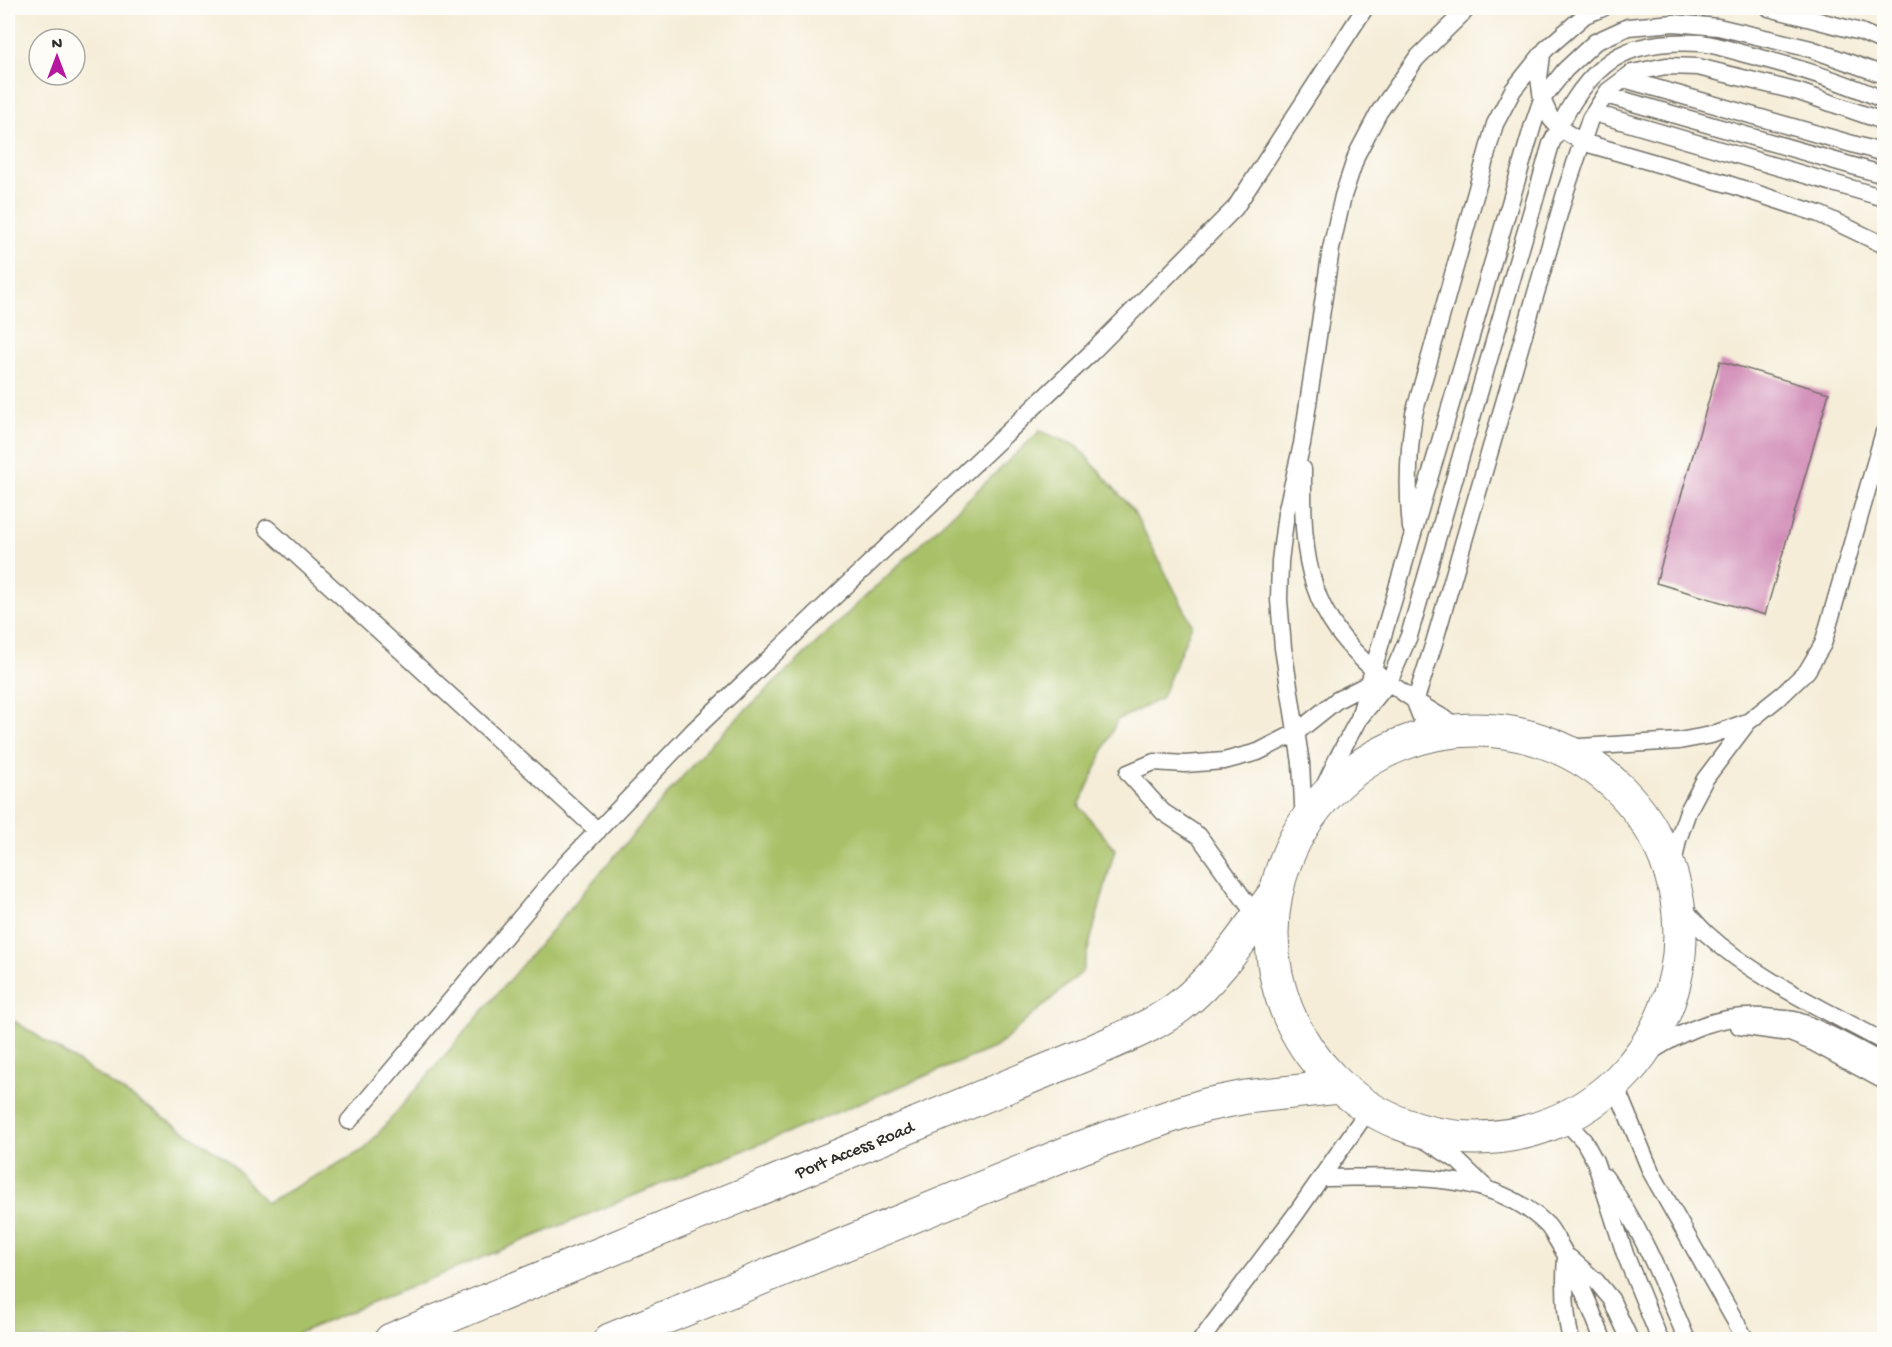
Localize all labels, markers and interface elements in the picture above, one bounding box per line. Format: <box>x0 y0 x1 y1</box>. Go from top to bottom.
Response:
north arrow <box>27 27 87 87</box>
text: N <box>52 36 63 55</box>
street label: Port Access Road <box>792 1117 919 1185</box>

